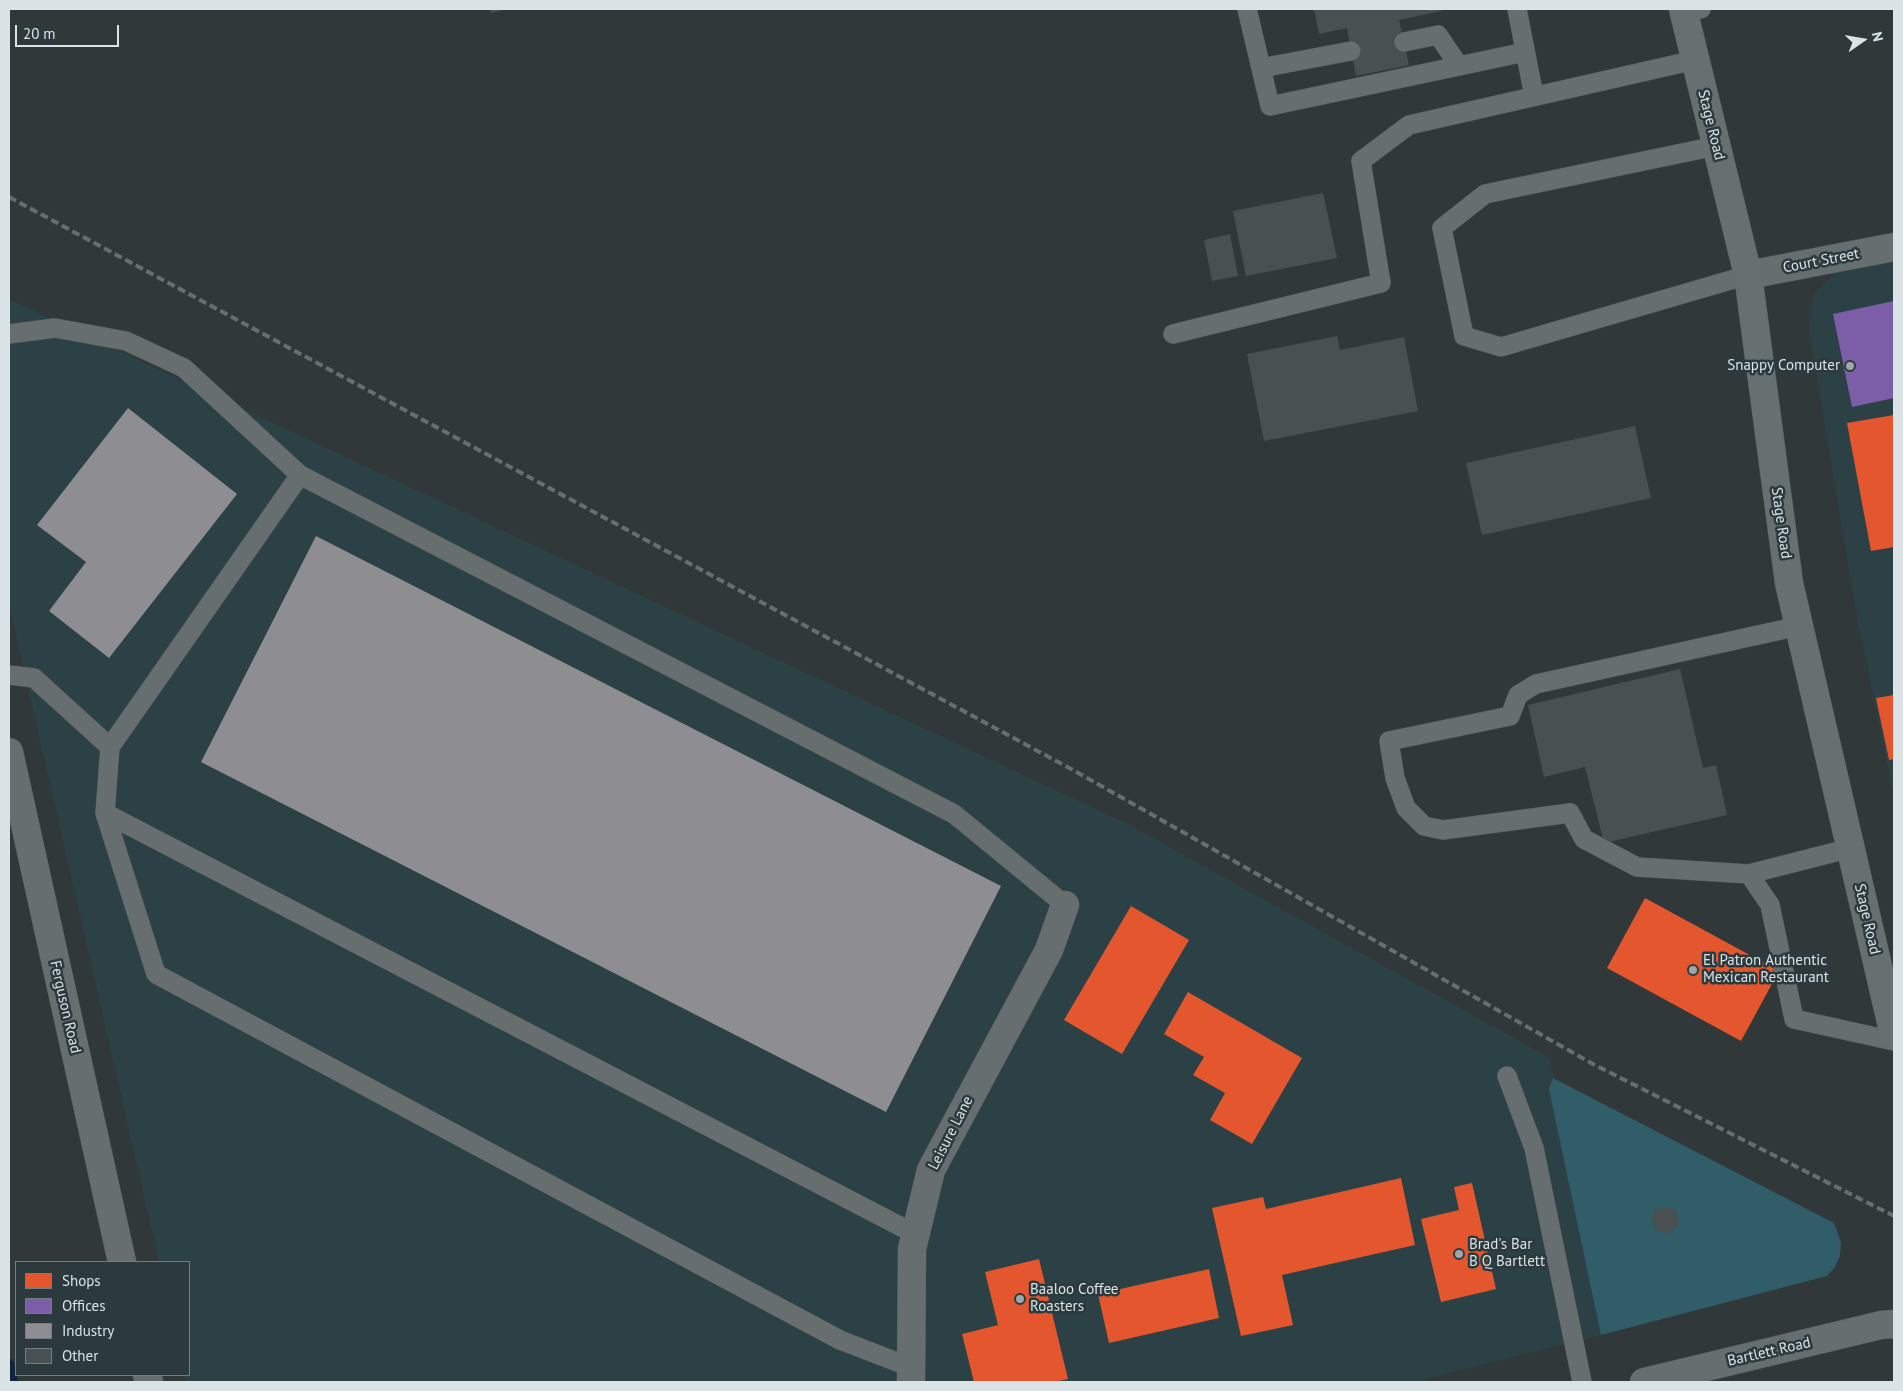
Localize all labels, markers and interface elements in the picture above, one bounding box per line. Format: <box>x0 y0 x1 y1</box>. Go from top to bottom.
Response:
scale bar <box>18 15 121 47</box>
north arrow <box>1838 15 1888 65</box>
text: 20 m <box>23 24 56 43</box>
text: N <box>1868 30 1887 43</box>
street label: Stage Road <box>1694 88 1728 162</box>
street label: Court Street <box>1781 245 1861 277</box>
place label: Snappy Computer <box>1727 357 1840 375</box>
marker: Snappy Computer <box>1844 360 1856 372</box>
street label: Stage Road <box>1767 486 1795 560</box>
street label: Stage Road <box>1850 882 1884 956</box>
place label: El Patron Authentic Mexican Restaurant <box>1703 952 1829 987</box>
street label: Ferguson Road <box>46 959 84 1055</box>
marker: El Patron Authentic Mexican Restaurant <box>1687 964 1699 976</box>
street label: Leisure Lane <box>925 1093 977 1173</box>
place label: Brad's Bar B Q Bartlett <box>1469 1236 1545 1271</box>
marker: Brad's Bar B Q Bartlett <box>1453 1248 1465 1260</box>
legend <box>15 1261 190 1376</box>
text: Shops <box>62 1271 101 1290</box>
place label: Baaloo Coffee Roasters <box>1030 1281 1118 1316</box>
marker: Baaloo Coffee Roasters <box>1014 1293 1026 1305</box>
text: Offices <box>62 1296 106 1315</box>
text: Industry <box>62 1321 114 1340</box>
street label: Bartlett Road <box>1726 1334 1812 1370</box>
text: Other <box>62 1346 98 1365</box>

